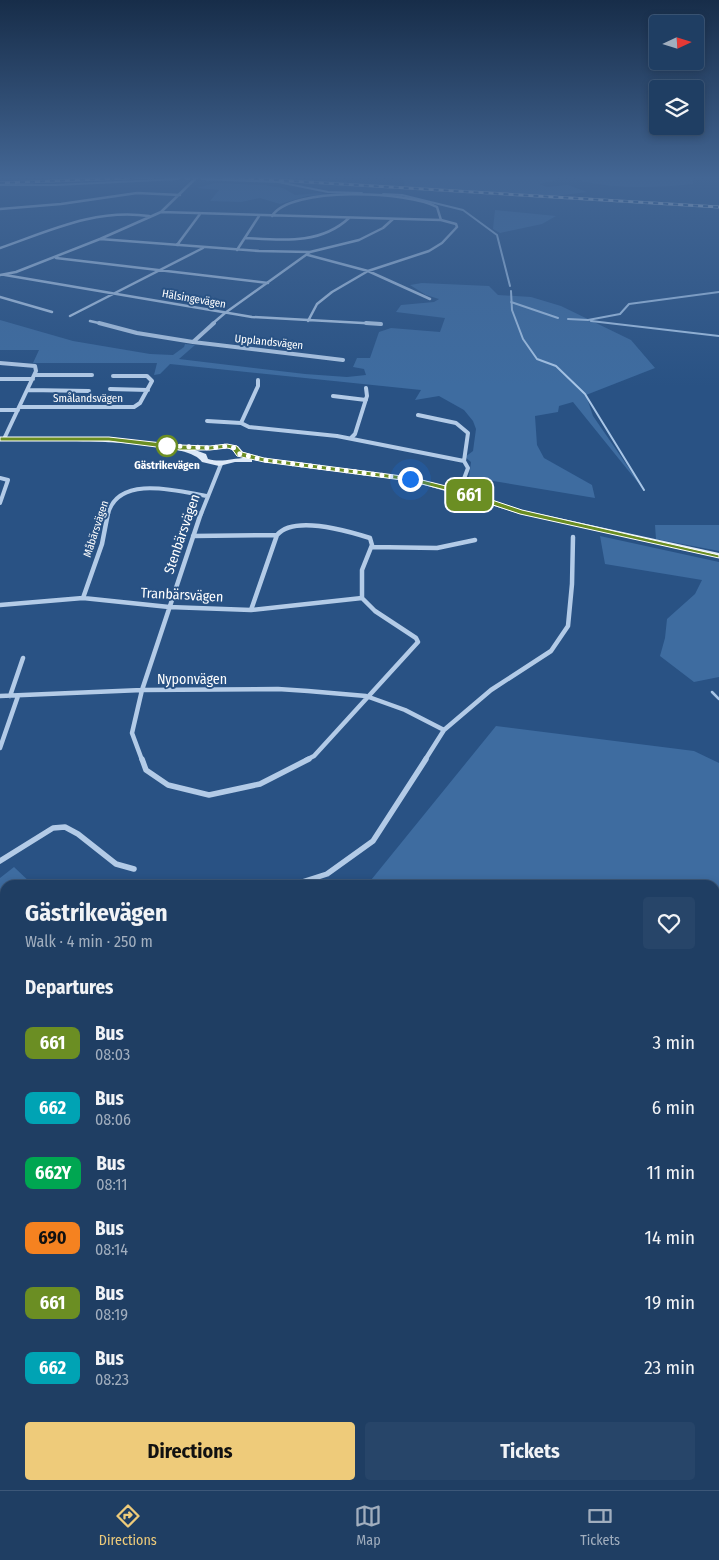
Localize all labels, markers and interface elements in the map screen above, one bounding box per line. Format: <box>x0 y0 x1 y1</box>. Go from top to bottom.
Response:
north arrow <box>649 15 704 70</box>
map controls <box>649 15 704 135</box>
button: layers <box>649 80 704 135</box>
street label: Hälsingevägen <box>161 287 227 311</box>
street label: Upplandsvägen <box>234 332 304 352</box>
street label: Smålandsvägen <box>53 392 123 405</box>
marker: Gästrikevägen <box>156 435 178 457</box>
place label: Gästrikevägen <box>134 459 200 472</box>
your location <box>398 467 423 492</box>
line badge: 661 <box>440 479 498 511</box>
text: 661 <box>456 484 482 506</box>
street label: Stenbärsvägen <box>160 492 204 576</box>
street label: Måbärsvägen <box>81 499 111 559</box>
street label: Tranbärsvägen <box>140 584 224 606</box>
street label: Nyponvägen <box>157 671 227 688</box>
button: heart <box>643 897 695 949</box>
text: Gästrikevägen <box>25 899 167 927</box>
text: Walk · 4 min · 250 m <box>25 932 153 951</box>
text: Departures <box>25 976 113 999</box>
text: Bus <box>95 1022 124 1045</box>
text: 3 min <box>653 1031 695 1054</box>
text: 661 <box>40 1032 65 1054</box>
text: 08:03 <box>95 1045 130 1064</box>
text: Bus <box>95 1087 124 1110</box>
text: 6 min <box>652 1096 695 1119</box>
text: 662 <box>39 1097 66 1119</box>
text: 08:06 <box>95 1110 131 1129</box>
text: Bus <box>96 1152 125 1175</box>
text: 11 min <box>647 1161 695 1184</box>
text: 662Y <box>35 1162 71 1184</box>
text: 08:11 <box>96 1175 128 1194</box>
text: Bus <box>95 1217 124 1240</box>
text: 14 min <box>645 1226 695 1249</box>
text: 690 <box>38 1227 67 1249</box>
text: 08:14 <box>95 1240 128 1259</box>
text: Bus <box>95 1282 124 1305</box>
text: 19 min <box>644 1291 695 1314</box>
text: 661 <box>40 1292 65 1314</box>
text: 08:19 <box>95 1305 128 1324</box>
text: Bus <box>95 1347 124 1370</box>
text: 23 min <box>644 1356 695 1379</box>
text: 662 <box>39 1357 66 1379</box>
text: 08:23 <box>95 1370 129 1389</box>
button: Directions <box>25 1422 355 1480</box>
button: Tickets <box>365 1422 695 1480</box>
tab: Directions <box>99 1502 157 1549</box>
tab: Map <box>354 1502 382 1549</box>
tab: Tickets <box>580 1502 620 1549</box>

